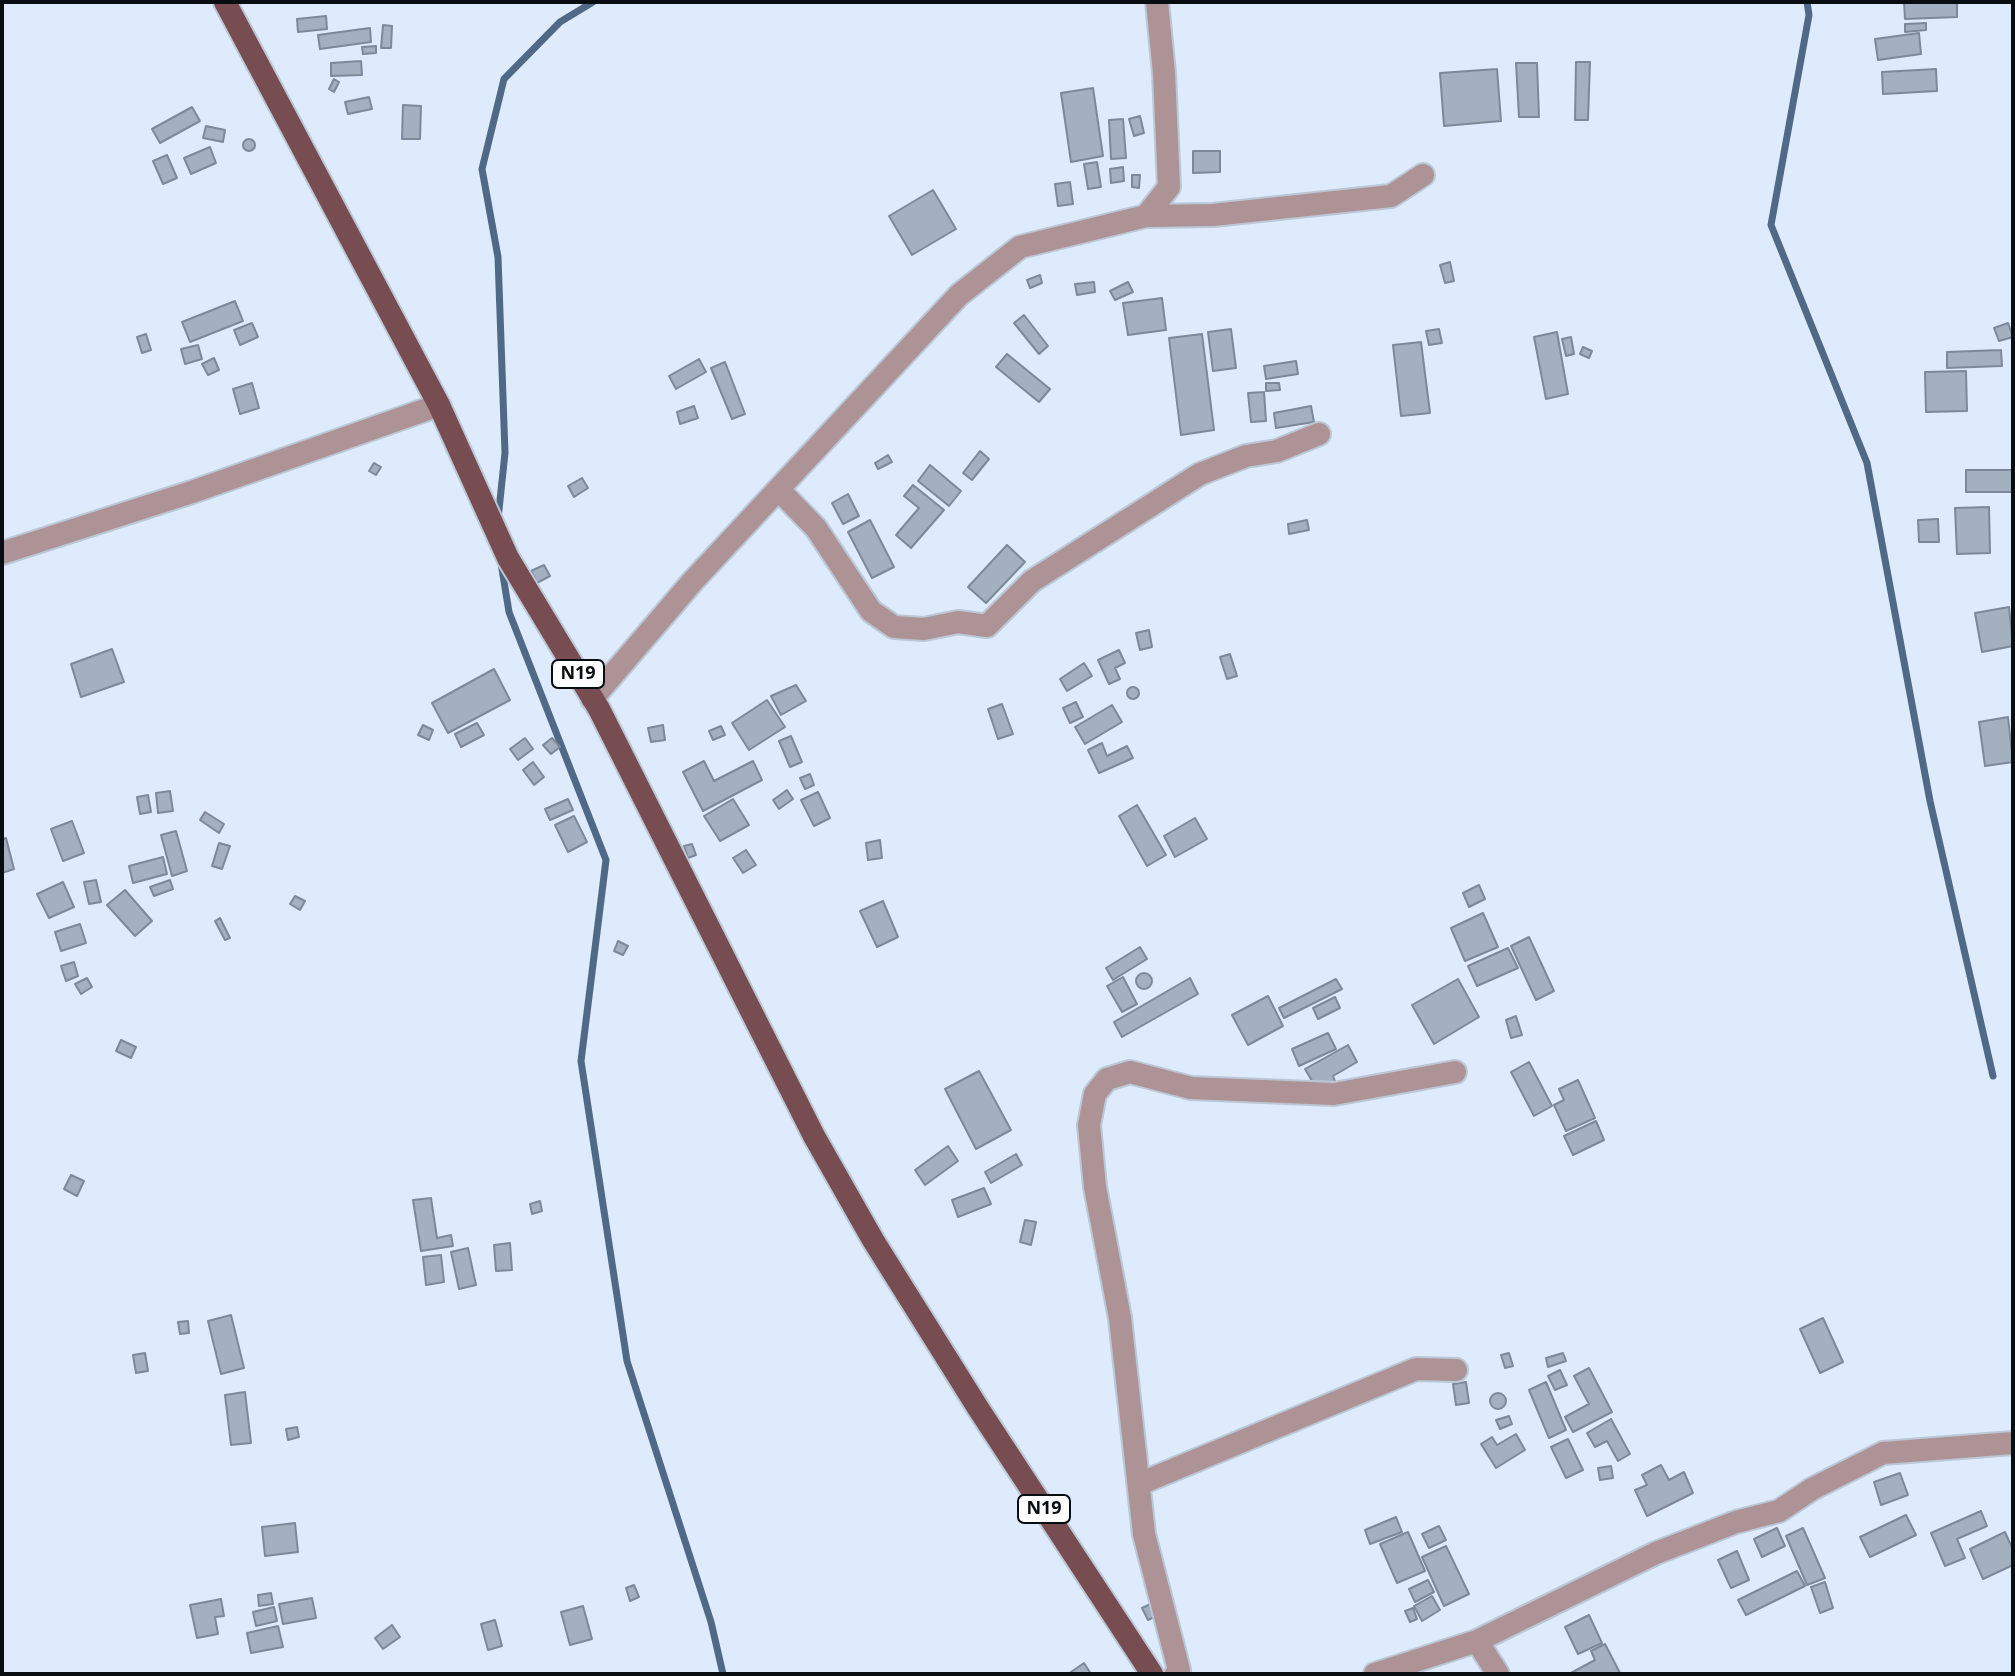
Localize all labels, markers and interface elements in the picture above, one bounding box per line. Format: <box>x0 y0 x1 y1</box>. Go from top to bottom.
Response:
road number: N19 <box>552 660 604 688</box>
road number: N19 <box>1018 1495 1070 1523</box>

